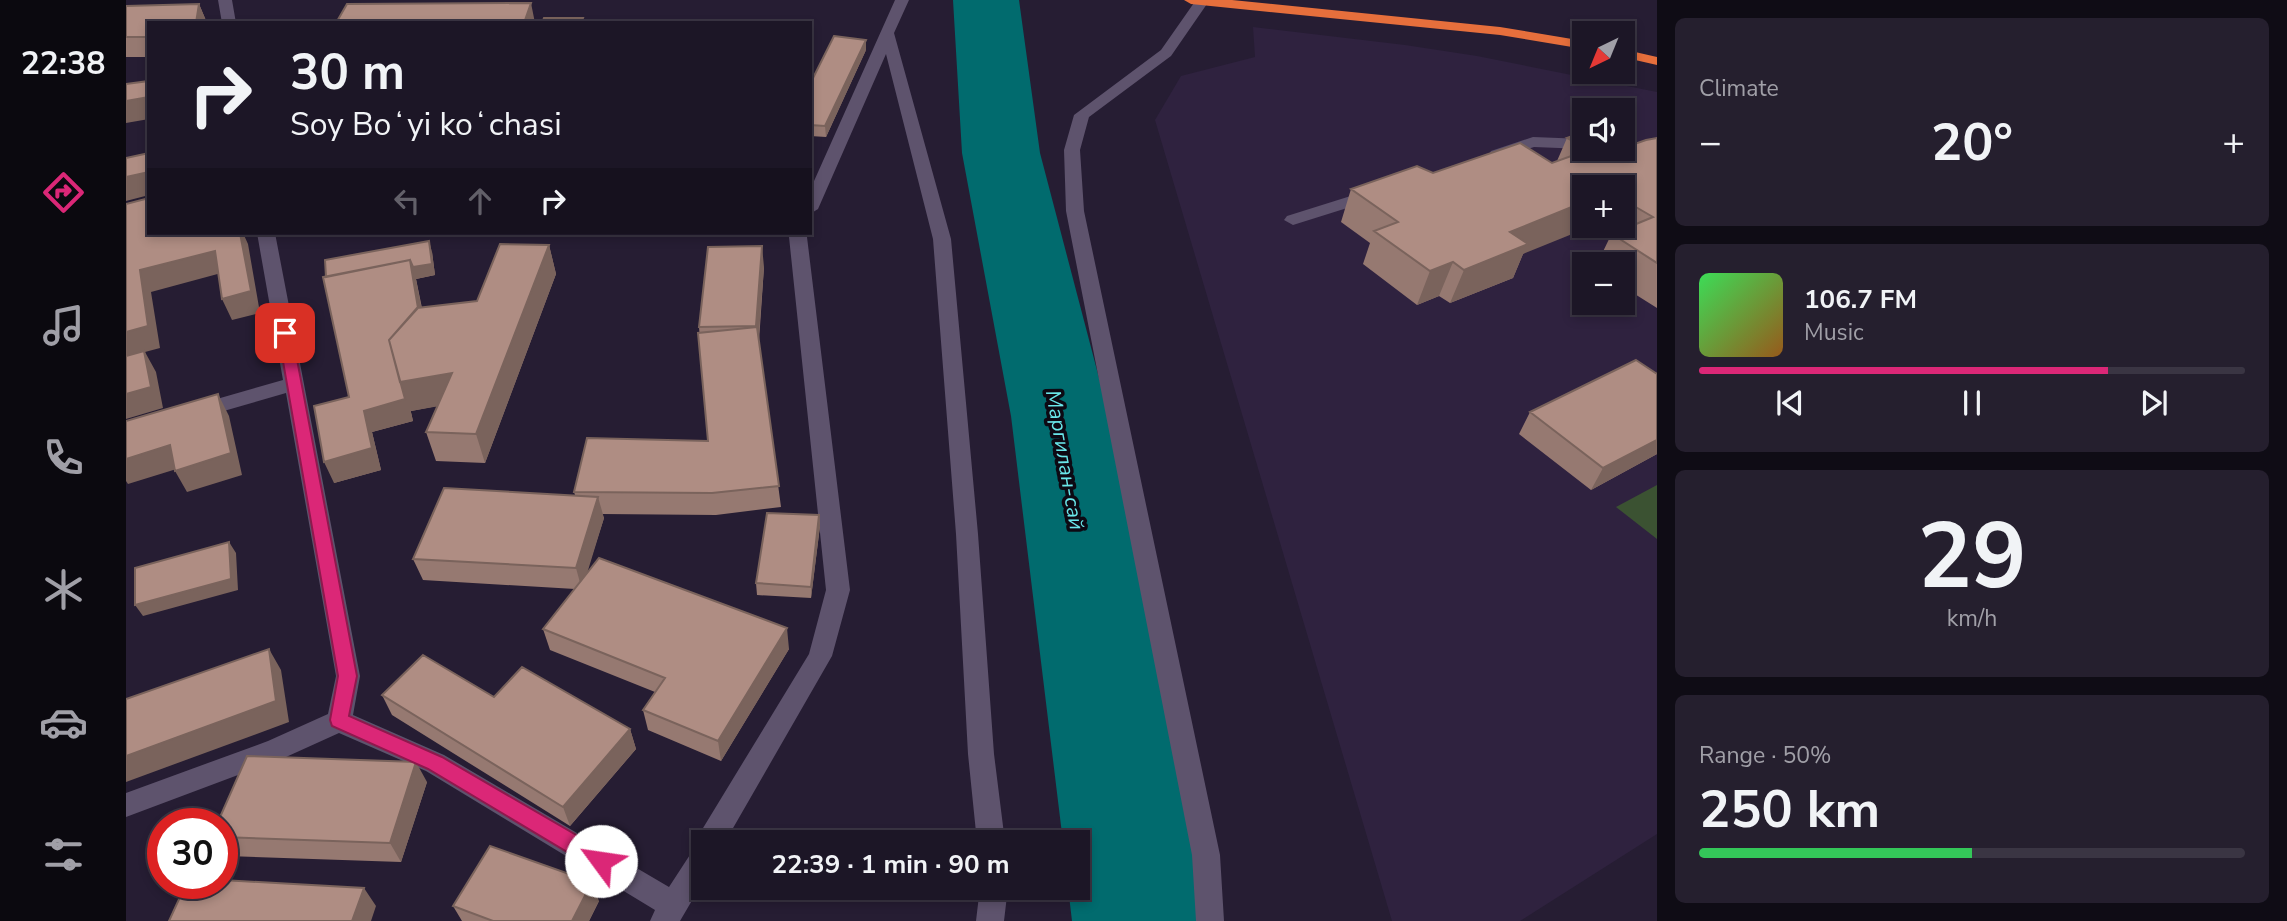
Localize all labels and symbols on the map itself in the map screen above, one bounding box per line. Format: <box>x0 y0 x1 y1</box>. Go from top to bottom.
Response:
north arrow <box>1572 21 1634 84</box>
pin <box>255 303 315 363</box>
water label: Маргилан-сай <box>1039 388 1091 532</box>
speed limit sign: 30 <box>147 808 238 899</box>
position arrow <box>564 824 638 898</box>

